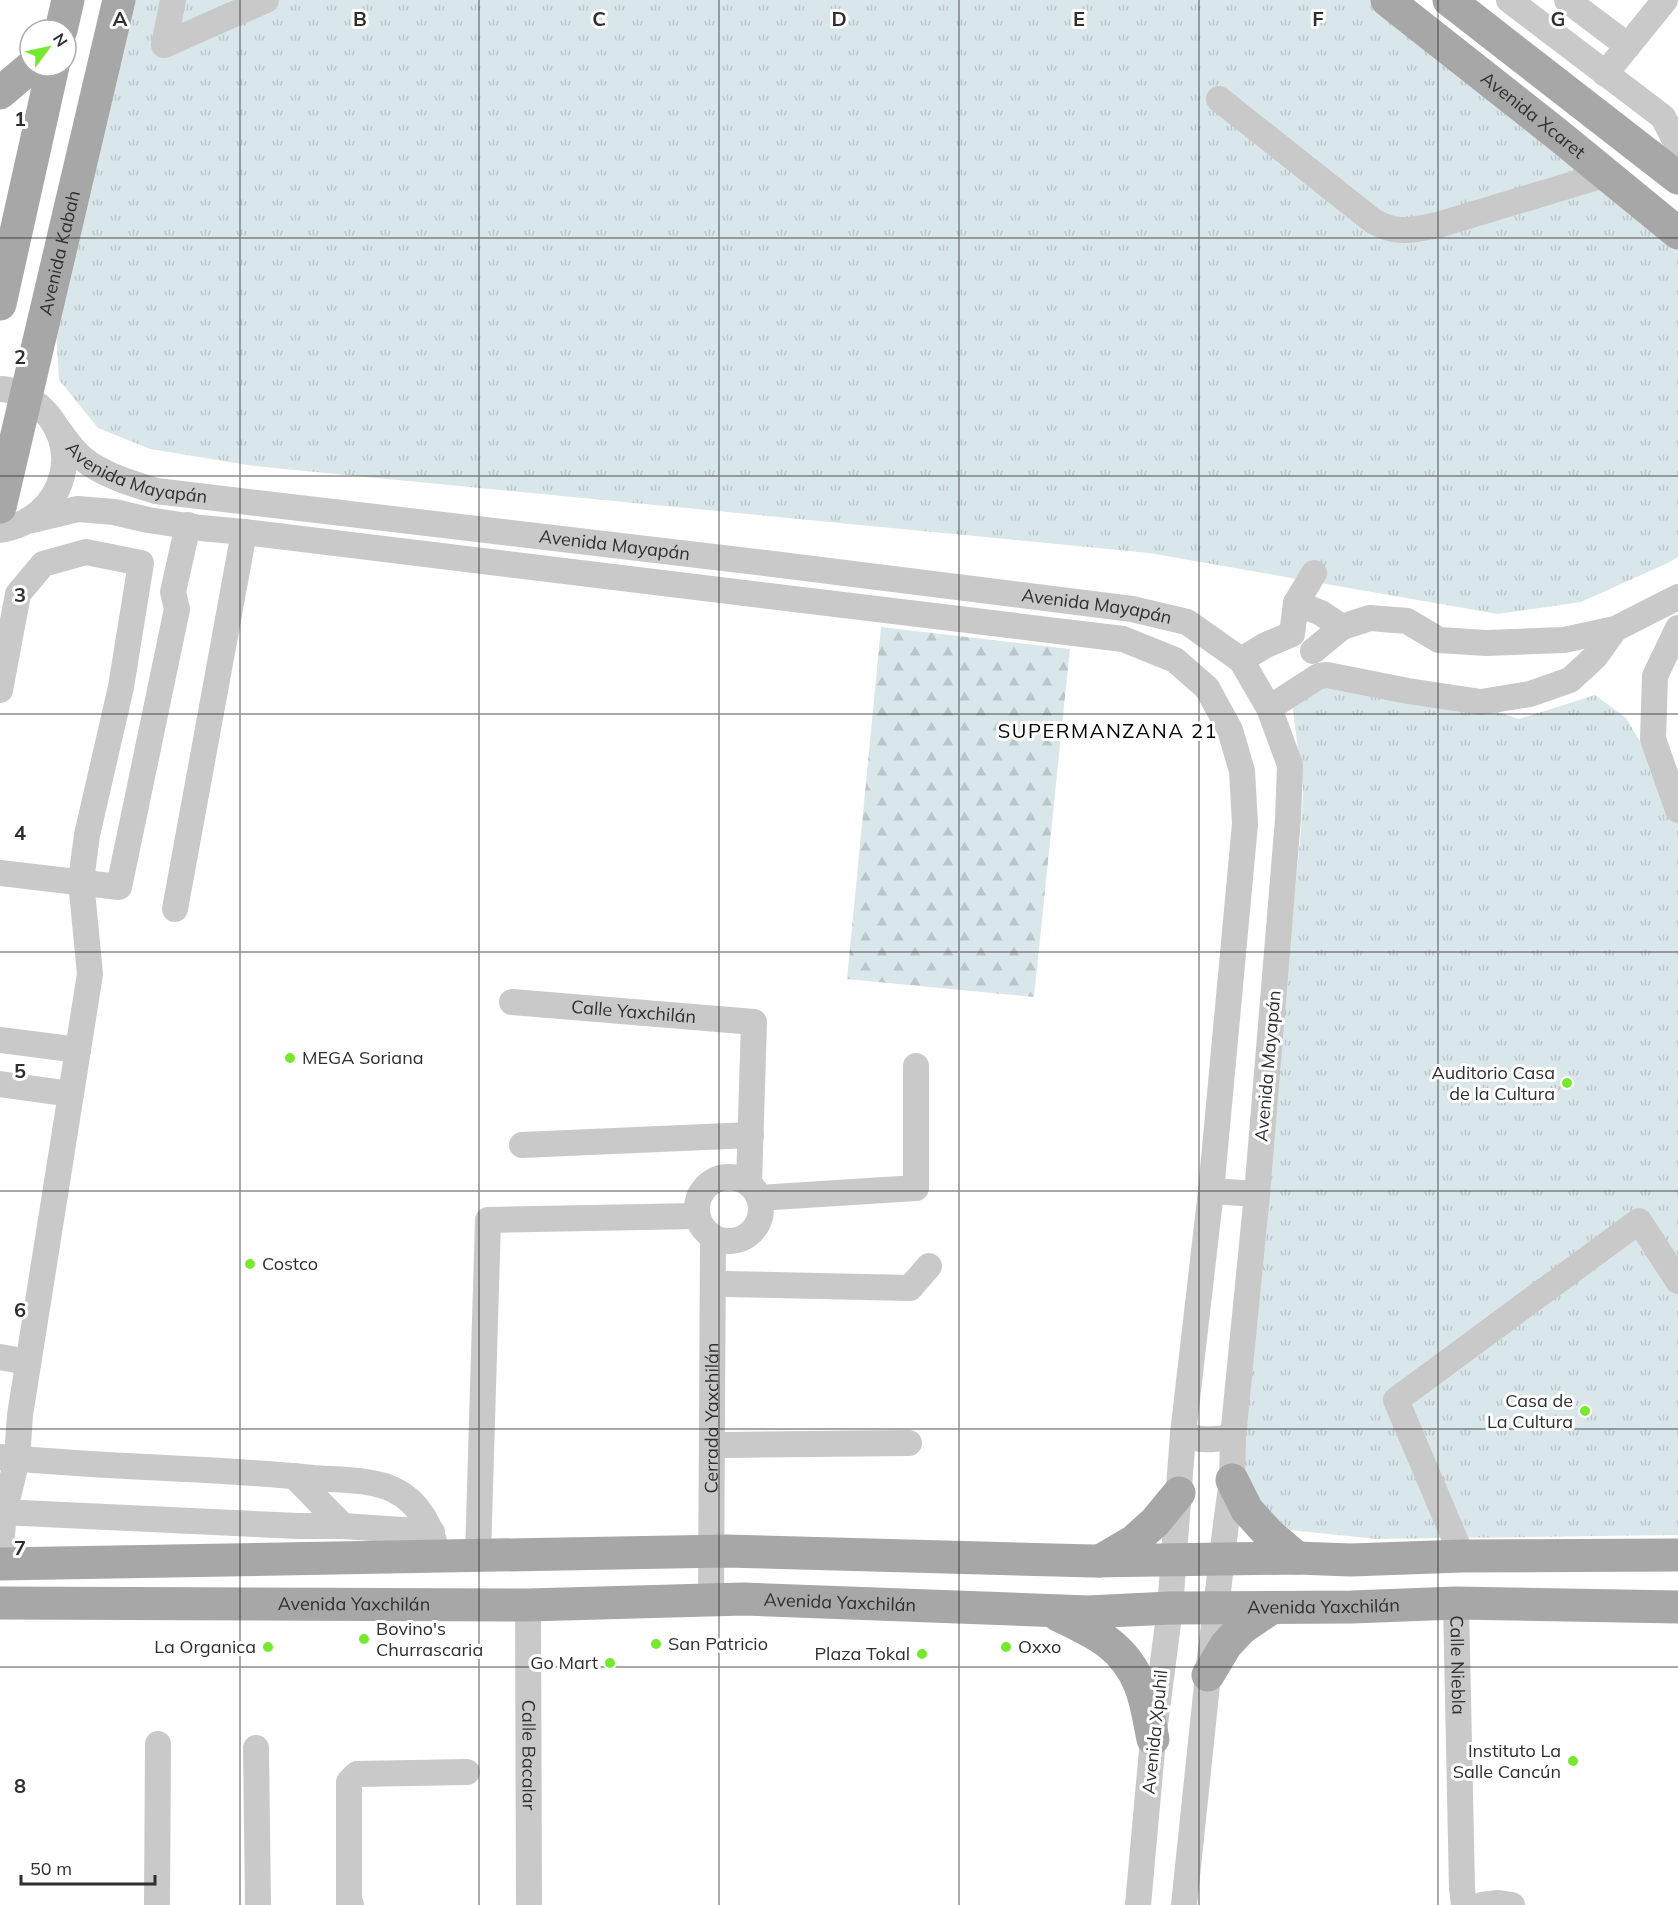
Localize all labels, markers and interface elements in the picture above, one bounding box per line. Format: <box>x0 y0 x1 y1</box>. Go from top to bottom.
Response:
text: A <box>113 6 128 31</box>
text: B <box>353 6 367 31</box>
text: C <box>592 6 606 31</box>
text: D <box>831 6 847 31</box>
text: E <box>1073 6 1085 31</box>
text: F <box>1312 6 1324 31</box>
text: G <box>1551 6 1565 31</box>
north arrow <box>18 18 78 78</box>
text: N <box>49 29 72 50</box>
street label: Avenida Xcaret <box>1476 66 1590 163</box>
text: 1 <box>14 106 26 131</box>
street label: Avenida Kabah <box>33 188 85 318</box>
text: 2 <box>14 344 26 369</box>
street label: Avenida Mayapán <box>61 437 209 508</box>
street label: Avenida Mayapán <box>538 524 691 565</box>
text: 3 <box>14 582 26 607</box>
street label: Avenida Mayapán <box>1020 583 1174 629</box>
district label: SUPERMANZANA 21 <box>998 718 1218 743</box>
text: 4 <box>14 820 26 845</box>
street label: Avenida Mayapán <box>1249 989 1286 1142</box>
street label: Calle Yaxchilán <box>570 995 697 1028</box>
place label: MEGA Soriana <box>302 1046 424 1069</box>
marker: MEGA Soriana <box>283 1051 297 1065</box>
text: 5 <box>14 1058 26 1083</box>
place label: Auditorio Casa de la Cultura <box>1431 1061 1555 1105</box>
marker: Auditorio Casa de la Cultura <box>1560 1076 1574 1090</box>
place label: Costco <box>262 1252 318 1275</box>
marker: Costco <box>243 1257 257 1271</box>
text: 6 <box>14 1297 26 1322</box>
street label: Cerrada Yaxchilán <box>700 1342 723 1494</box>
place label: Casa de La Cultura <box>1487 1389 1573 1433</box>
marker: Casa de La Cultura <box>1578 1404 1592 1418</box>
text: 7 <box>14 1535 26 1560</box>
street label: Avenida Yaxchilán <box>763 1588 916 1616</box>
street label: Avenida Yaxchilán <box>278 1592 430 1616</box>
street label: Avenida Yaxchilán <box>1247 1593 1400 1619</box>
street label: Calle Niebla <box>1445 1615 1470 1715</box>
place label: Bovino's Churrascaria <box>376 1617 483 1661</box>
marker: Bovino's Churrascaria <box>357 1632 371 1646</box>
place label: San Patricio <box>668 1632 768 1655</box>
place label: La Organica <box>154 1635 256 1658</box>
place label: Oxxo <box>1018 1635 1061 1658</box>
marker: San Patricio <box>649 1637 663 1651</box>
marker: La Organica <box>261 1640 275 1654</box>
marker: Oxxo <box>999 1640 1013 1654</box>
place label: Plaza Tokal <box>814 1642 910 1665</box>
marker: Plaza Tokal <box>915 1647 929 1661</box>
place label: Go Mart <box>530 1651 598 1674</box>
marker: Go Mart <box>603 1656 617 1670</box>
street label: Avenida Xpuhil <box>1137 1669 1172 1795</box>
street label: Calle Bacalar <box>517 1700 541 1811</box>
place label: Instituto La Salle Cancún <box>1453 1739 1561 1783</box>
marker: Instituto La Salle Cancún <box>1566 1754 1580 1768</box>
text: 8 <box>14 1773 26 1798</box>
scale bar <box>21 1848 154 1886</box>
text: 50 m <box>30 1857 72 1880</box>

